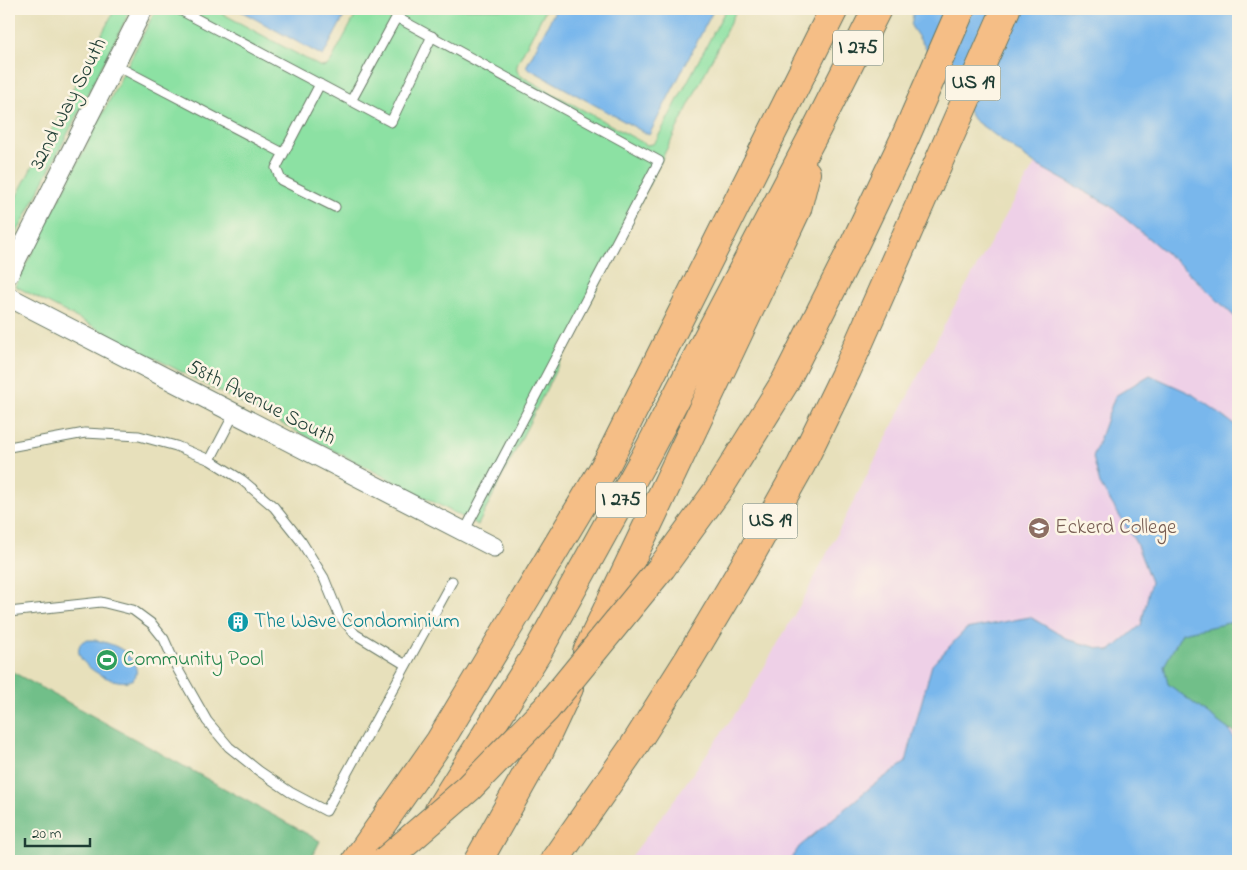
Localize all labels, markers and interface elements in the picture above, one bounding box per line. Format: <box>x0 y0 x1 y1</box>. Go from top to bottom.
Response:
road number: I 275 <box>833 30 883 66</box>
street label: 32nd Way South <box>23 33 117 176</box>
road number: US 19 <box>946 66 1000 100</box>
street label: 58th Avenue South <box>181 352 341 454</box>
road number: I 275 <box>596 482 646 518</box>
road number: US 19 <box>742 504 798 538</box>
place label: Eckerd College <box>1055 513 1177 545</box>
school or university icon: Eckerd College <box>1027 516 1051 540</box>
place label: The Wave Condominium <box>254 607 460 637</box>
building icon: The Wave Condominium <box>226 610 250 634</box>
place label: Community Pool <box>123 645 264 677</box>
sports icon: Community Pool <box>95 648 119 672</box>
scale bar <box>25 815 90 847</box>
text: 20 m <box>32 823 62 845</box>

